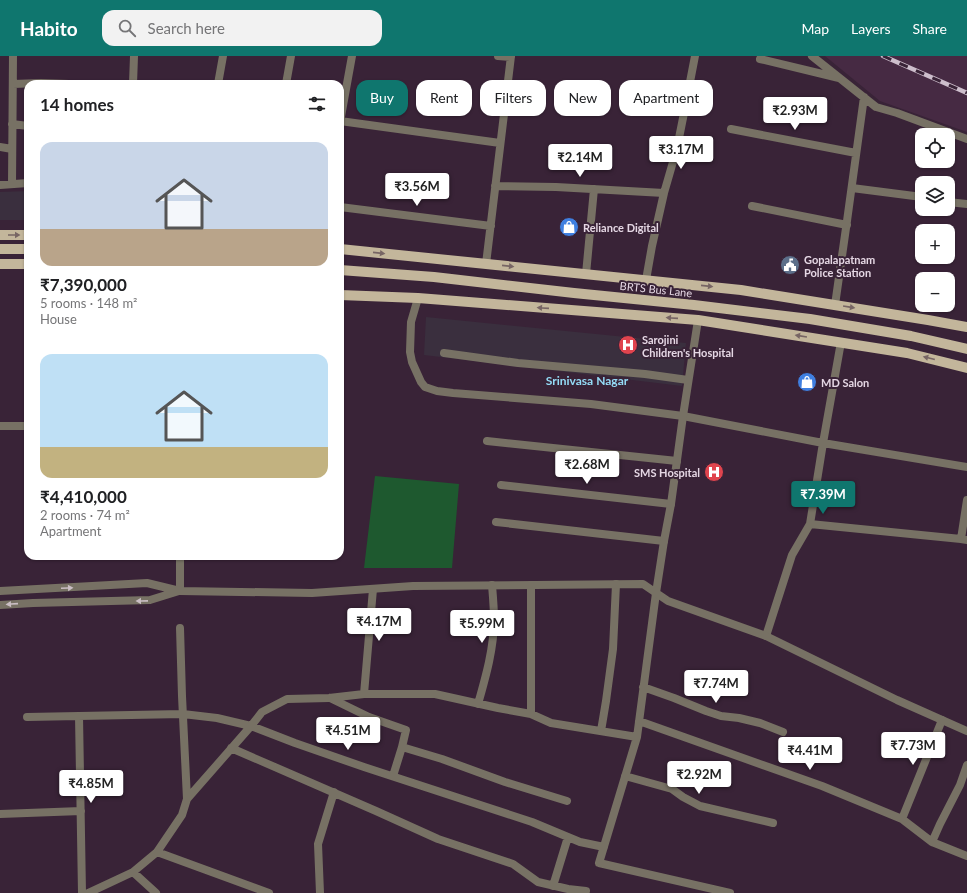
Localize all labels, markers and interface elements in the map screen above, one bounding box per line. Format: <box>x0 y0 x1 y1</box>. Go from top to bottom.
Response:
search box <box>102 10 382 46</box>
text: Habito <box>20 17 78 40</box>
icon: search <box>116 17 138 39</box>
text: Search here <box>148 19 225 37</box>
text: Map <box>801 20 829 37</box>
text: Layers <box>851 20 891 37</box>
text: Share <box>913 20 947 37</box>
chip: Buy <box>356 80 408 116</box>
chip: Rent <box>416 80 472 116</box>
chip: Filters <box>480 80 546 116</box>
chip: New <box>554 80 611 116</box>
chip: Apartment <box>619 80 713 116</box>
icon: filters <box>306 93 328 115</box>
text: 14 homes <box>40 94 114 115</box>
pin: ₹2.93M <box>762 97 828 131</box>
text: ₹2.93M <box>772 102 818 118</box>
map controls <box>915 128 955 312</box>
button: locate <box>915 128 955 168</box>
pin: ₹3.17M <box>648 136 714 170</box>
text: ₹3.17M <box>658 141 704 157</box>
pin: ₹2.14M <box>547 144 613 178</box>
text: ₹2.14M <box>557 149 603 165</box>
icon: home <box>148 168 220 240</box>
pin: ₹3.56M <box>384 173 450 207</box>
button: layers <box>915 176 955 216</box>
text: ₹3.56M <box>394 178 440 194</box>
shop icon: Reliance Digital <box>558 216 580 238</box>
place label: Reliance Digital <box>583 221 659 234</box>
button: + <box>915 224 955 264</box>
one-way arrow <box>8 232 21 238</box>
one-way arrow <box>373 249 385 256</box>
place label: Gopalapatnam Police Station <box>804 253 875 279</box>
public building icon: Gopalapatnam Police Station <box>779 254 801 276</box>
one-way arrow <box>502 263 514 269</box>
button: − <box>915 272 955 312</box>
text: ₹7,390,000 <box>40 274 127 295</box>
street label: BRTS Bus Lane <box>619 279 693 299</box>
one-way arrow <box>701 283 713 289</box>
text: 5 rooms · 148 m² <box>40 295 137 311</box>
one-way arrow <box>537 304 549 311</box>
one-way arrow <box>843 304 856 310</box>
text: House <box>40 311 77 327</box>
one-way arrow <box>666 314 679 321</box>
place label: Sarojini Children's Hospital <box>642 333 734 359</box>
one-way arrow <box>795 333 807 339</box>
hospital icon: Sarojini Children's Hospital <box>617 334 639 356</box>
one-way arrow <box>923 355 935 361</box>
shop icon: MD Salon <box>796 371 818 393</box>
district label: Srinivasa Nagar <box>546 373 629 388</box>
place label: MD Salon <box>821 376 869 389</box>
icon: home <box>148 380 220 452</box>
pin: ₹2.68M <box>554 451 620 485</box>
text: ₹2.68M <box>564 456 610 472</box>
hospital icon: SMS Hospital <box>703 461 725 483</box>
place label: SMS Hospital <box>634 466 700 479</box>
pin: ₹7.39M <box>790 481 856 515</box>
text: ₹4,410,000 <box>40 486 127 507</box>
text: ₹7.39M <box>800 486 846 502</box>
text: 2 rooms · 74 m² <box>40 507 130 523</box>
text: Apartment <box>40 523 101 539</box>
one-way arrow <box>61 584 73 591</box>
one-way arrow <box>136 597 148 604</box>
one-way arrow <box>6 601 18 608</box>
pin: ₹4.17M <box>346 608 412 642</box>
pin: ₹5.99M <box>449 610 515 644</box>
text: ₹4.17M <box>356 613 402 629</box>
text: ₹5.99M <box>459 615 505 631</box>
pin: ₹7.74M <box>683 670 749 704</box>
text: ₹7.74M <box>693 675 739 691</box>
pin: ₹4.51M <box>315 717 381 751</box>
text: ₹4.51M <box>325 722 371 738</box>
pin: ₹7.73M <box>880 732 946 766</box>
pin: ₹4.41M <box>777 737 843 771</box>
text: ₹7.73M <box>890 737 936 753</box>
text: ₹4.41M <box>787 742 833 758</box>
pin: ₹2.92M <box>666 761 732 795</box>
text: ₹2.92M <box>676 766 722 782</box>
pin: ₹4.85M <box>58 770 124 804</box>
text: ₹4.85M <box>68 775 114 791</box>

